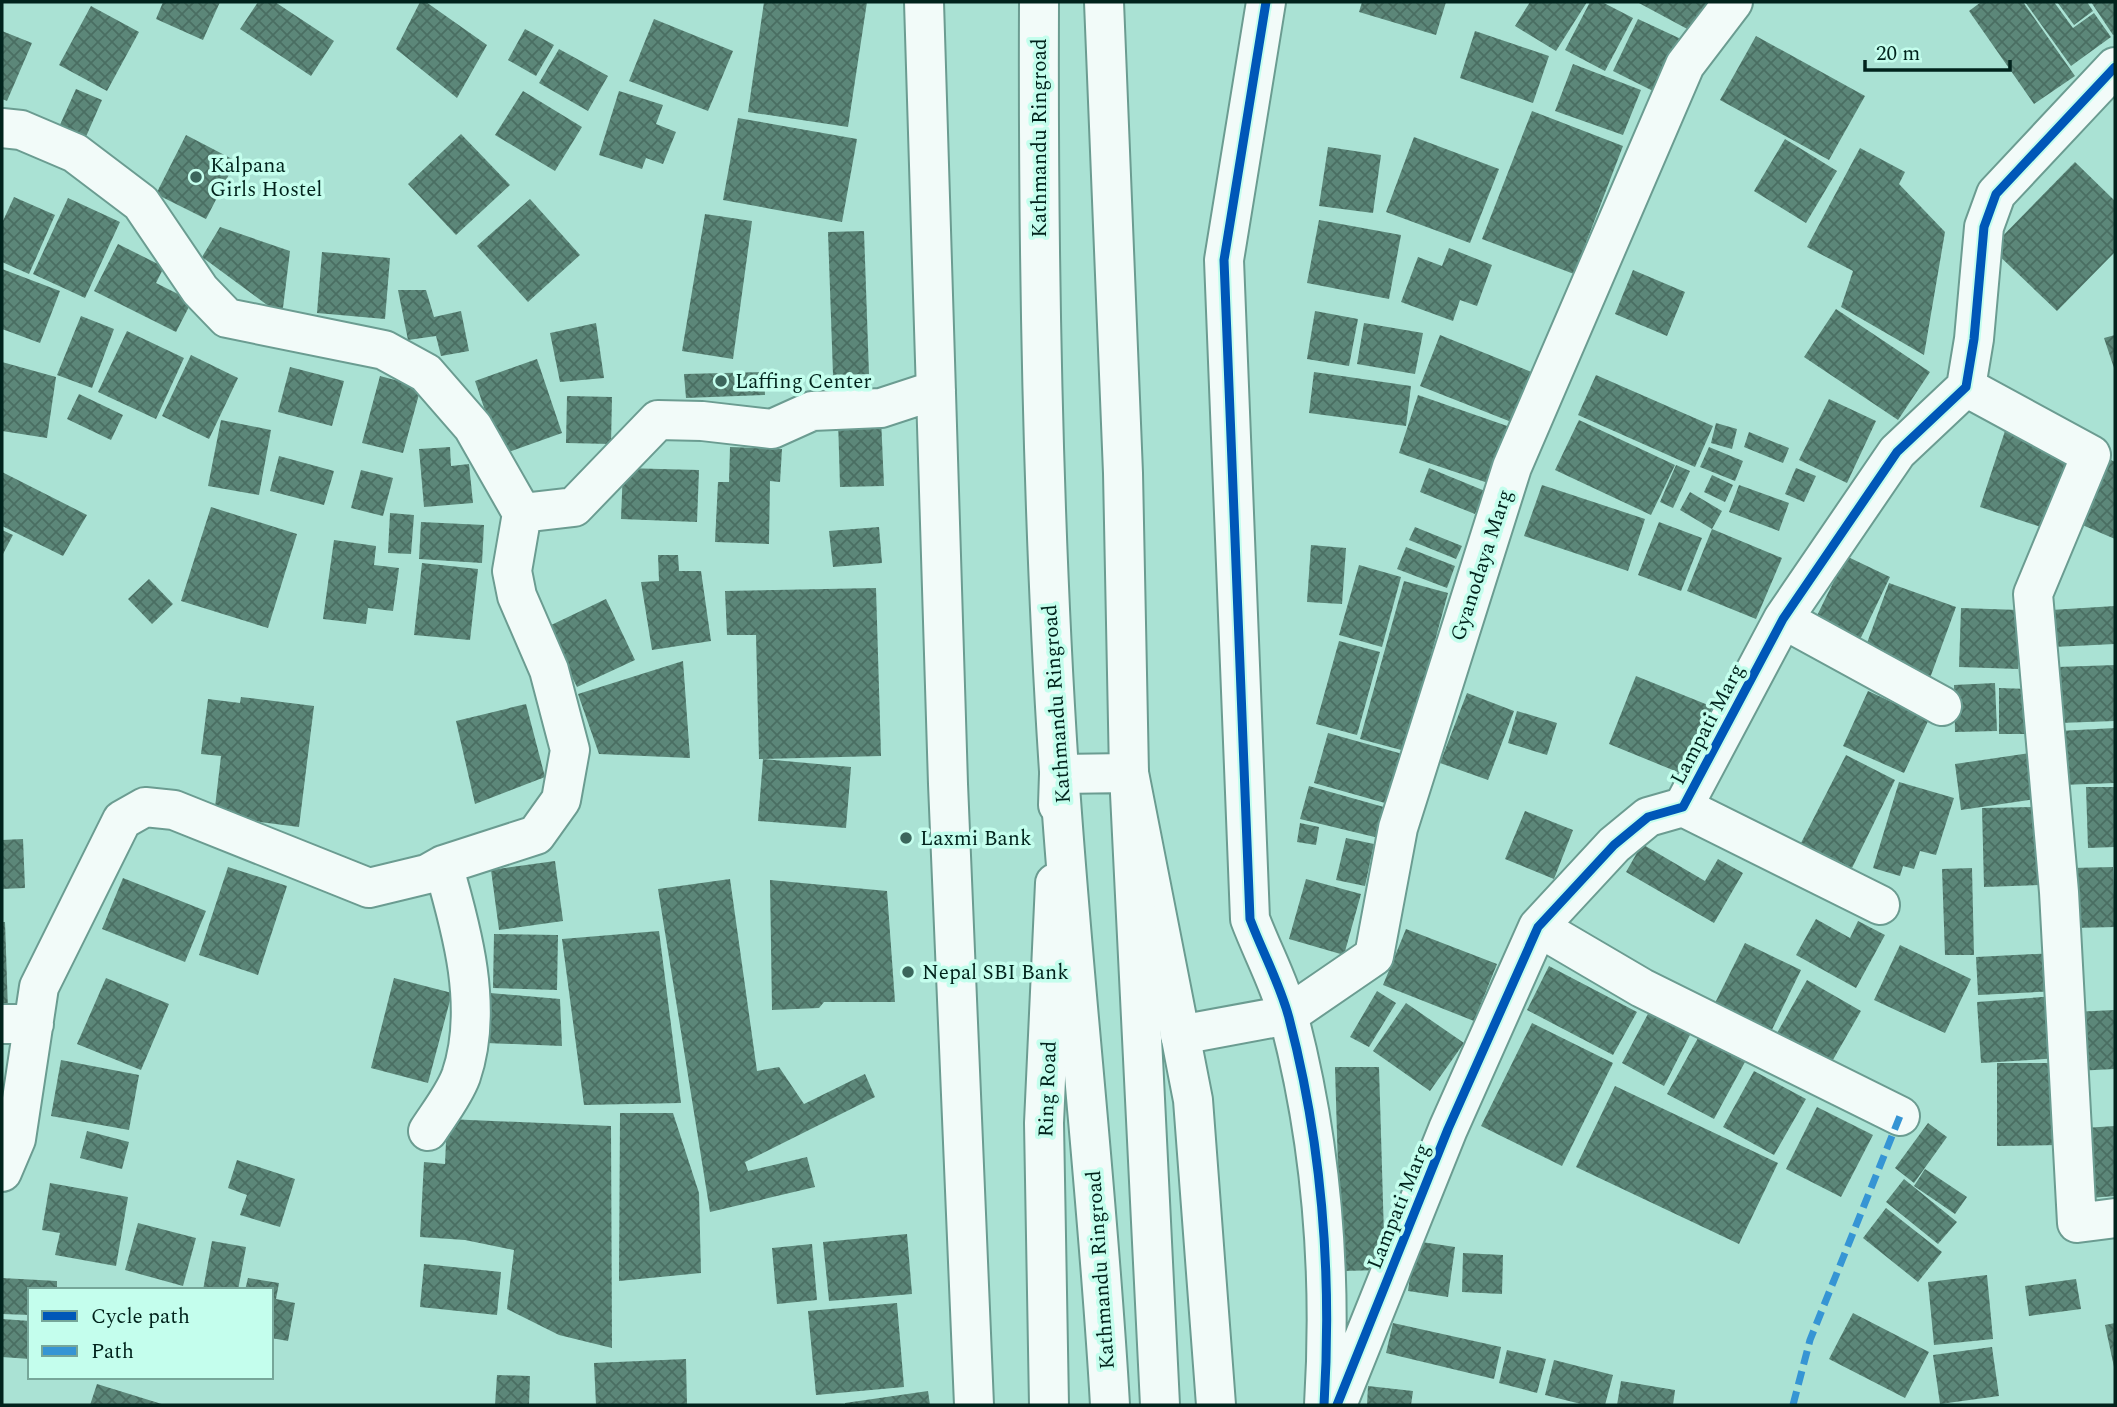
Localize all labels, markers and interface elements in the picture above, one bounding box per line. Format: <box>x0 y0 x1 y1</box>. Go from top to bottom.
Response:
scale bar <box>1865 28 2010 72</box>
street label: Kathmandu Ringroad <box>1024 38 1056 238</box>
text: 20 m <box>1876 38 1920 70</box>
place label: Kalpana Girls Hostel <box>210 150 323 206</box>
marker: Kalpana Girls Hostel <box>188 169 204 185</box>
place label: Laffing Center <box>735 366 872 398</box>
marker: Laffing Center <box>713 373 729 389</box>
street label: Gyanodaya Marg <box>1442 485 1522 645</box>
street label: Kathmandu Ringroad <box>1034 603 1080 805</box>
street label: Lampati Marg <box>1662 658 1753 791</box>
place label: Laxmi Bank <box>920 823 1032 855</box>
marker: Laxmi Bank <box>898 830 914 846</box>
place label: Nepal SBI Bank <box>922 957 1069 989</box>
marker: Nepal SBI Bank <box>900 964 916 980</box>
street label: Ring Road <box>1030 1040 1066 1138</box>
street label: Lampati Marg <box>1359 1139 1439 1274</box>
street label: Kathmandu Ringroad <box>1078 1169 1124 1371</box>
legend <box>28 1288 273 1379</box>
text: Cycle path <box>91 1301 190 1333</box>
text: Path <box>91 1336 134 1368</box>

